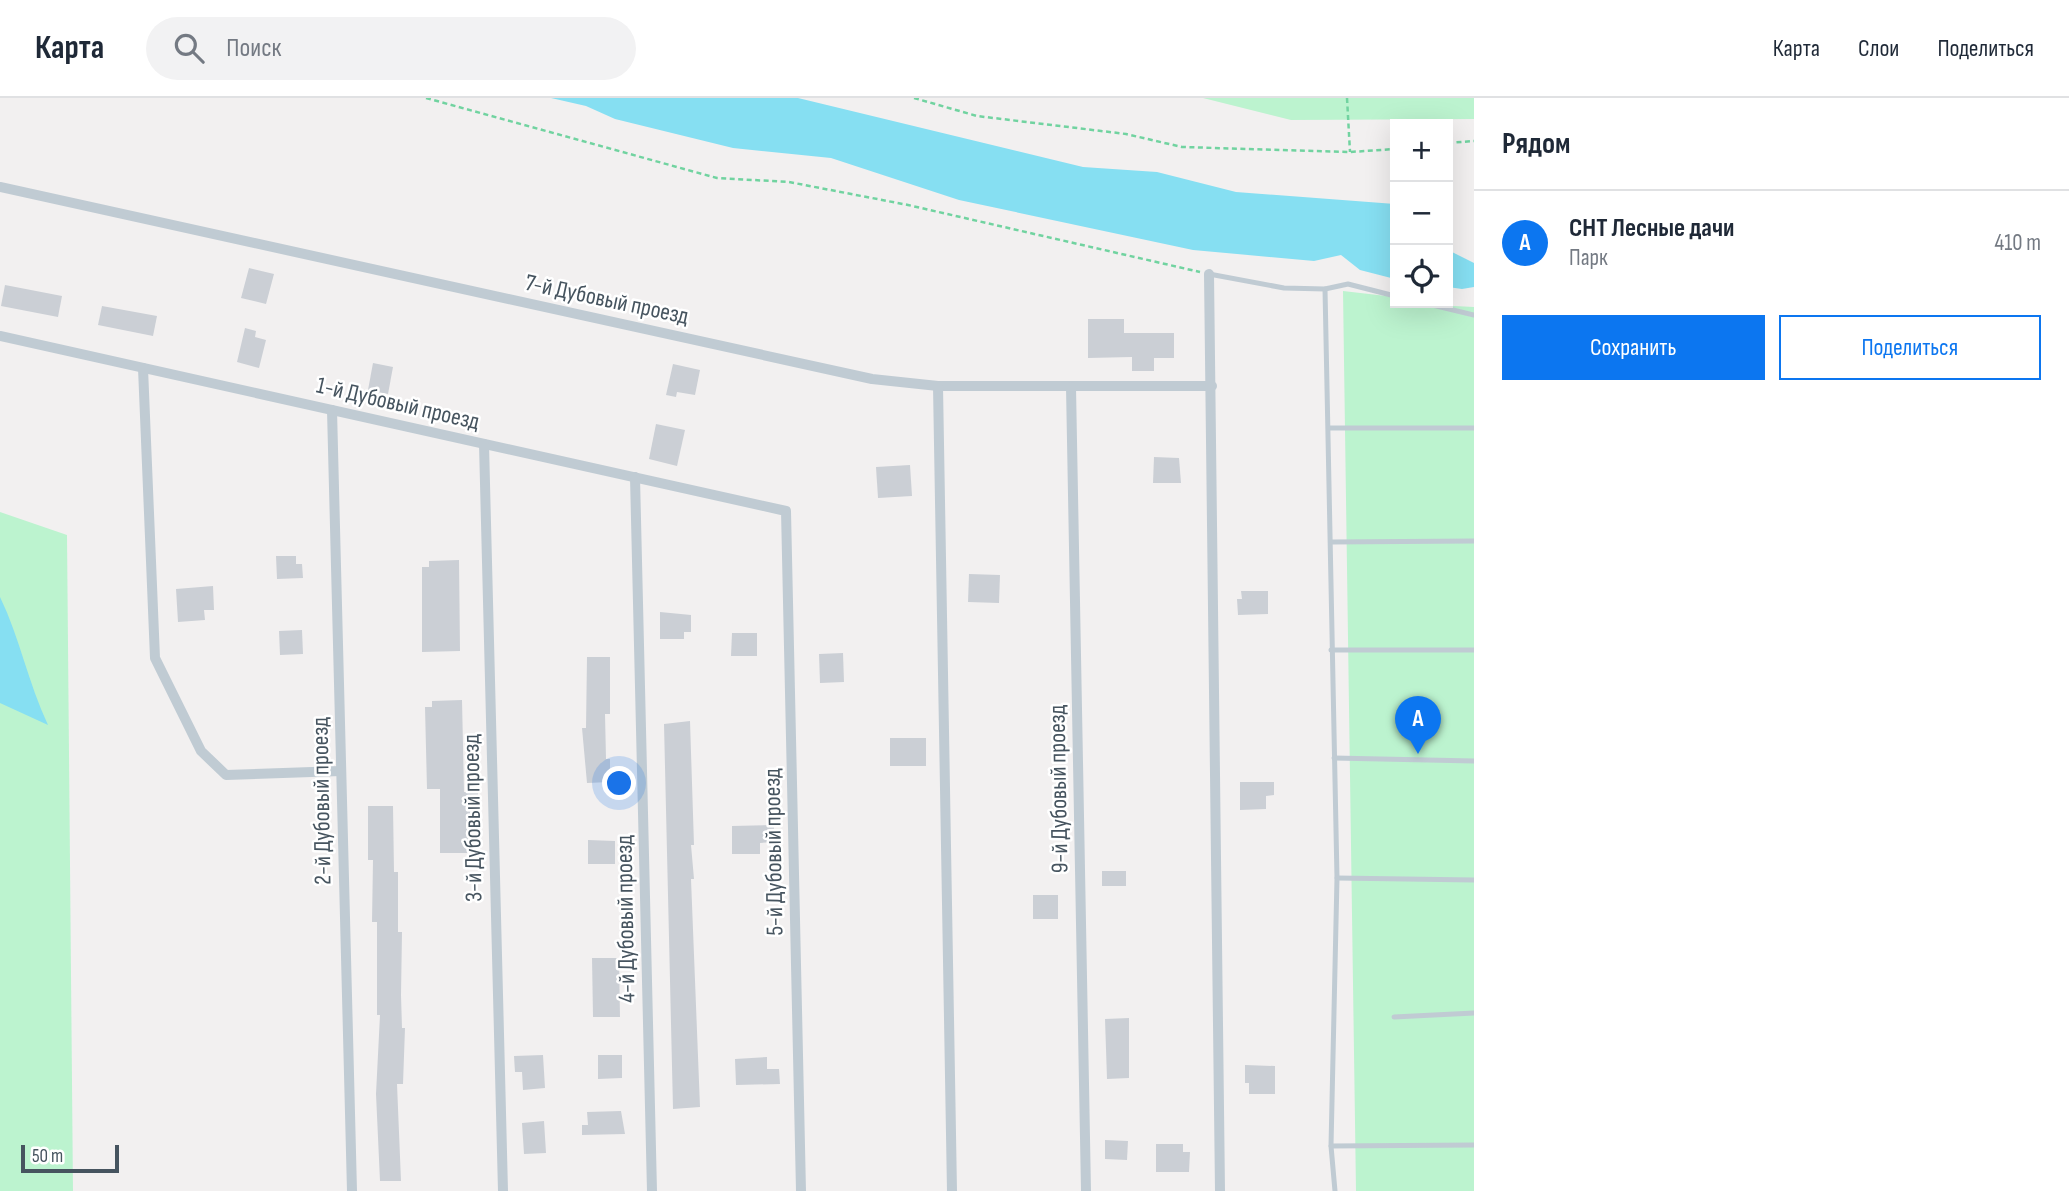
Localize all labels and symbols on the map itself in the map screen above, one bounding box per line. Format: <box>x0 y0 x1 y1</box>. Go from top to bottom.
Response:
street label: 7-й Дубовый проезд <box>523 268 691 331</box>
street label: 1-й Дубовый проезд <box>314 371 482 436</box>
pin: A <box>1395 696 1441 754</box>
street label: 9-й Дубовый проезд <box>1043 705 1074 873</box>
street label: 2-й Дубовый проезд <box>306 717 337 885</box>
street label: 3-й Дубовый проезд <box>457 734 488 902</box>
your location <box>602 766 636 800</box>
street label: 5-й Дубовый проезд <box>758 768 789 936</box>
street label: 4-й Дубовый проезд <box>610 835 641 1003</box>
scale bar <box>21 1142 119 1174</box>

